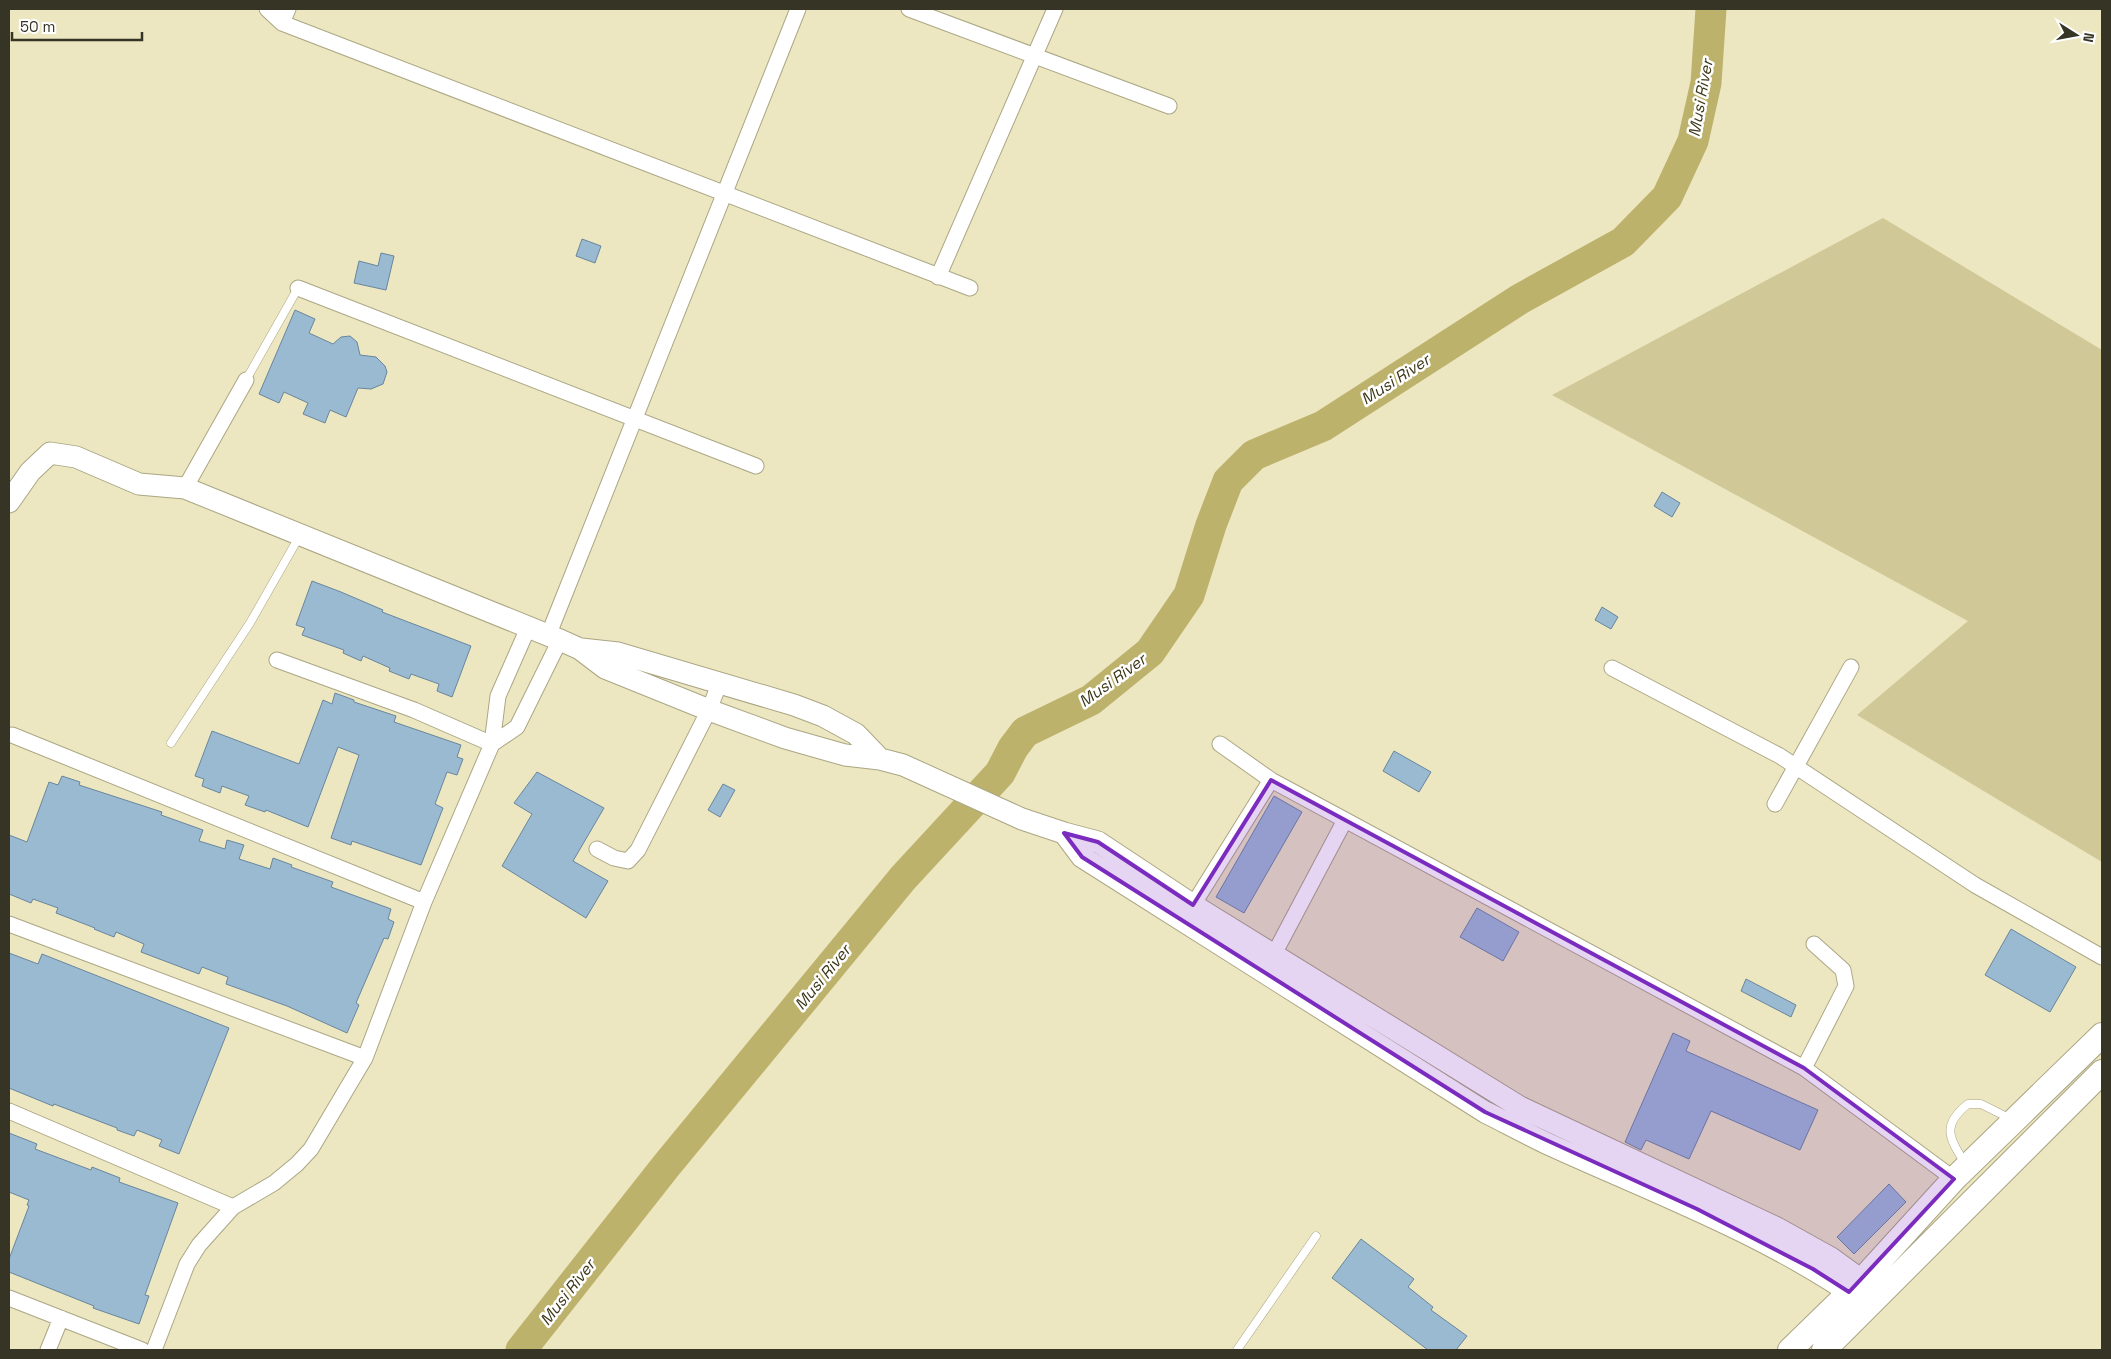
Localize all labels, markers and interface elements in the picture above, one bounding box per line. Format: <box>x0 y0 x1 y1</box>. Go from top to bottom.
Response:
scale bar <box>12 10 142 42</box>
north arrow <box>2051 10 2101 60</box>
text: 50 m <box>20 17 55 36</box>
text: N <box>2079 31 2098 44</box>
water label: Musi River <box>1683 56 1718 138</box>
water label: Musi River <box>1357 348 1435 409</box>
water label: Musi River <box>1075 648 1152 712</box>
water label: Musi River <box>790 939 856 1014</box>
water label: Musi River <box>535 1254 601 1329</box>

